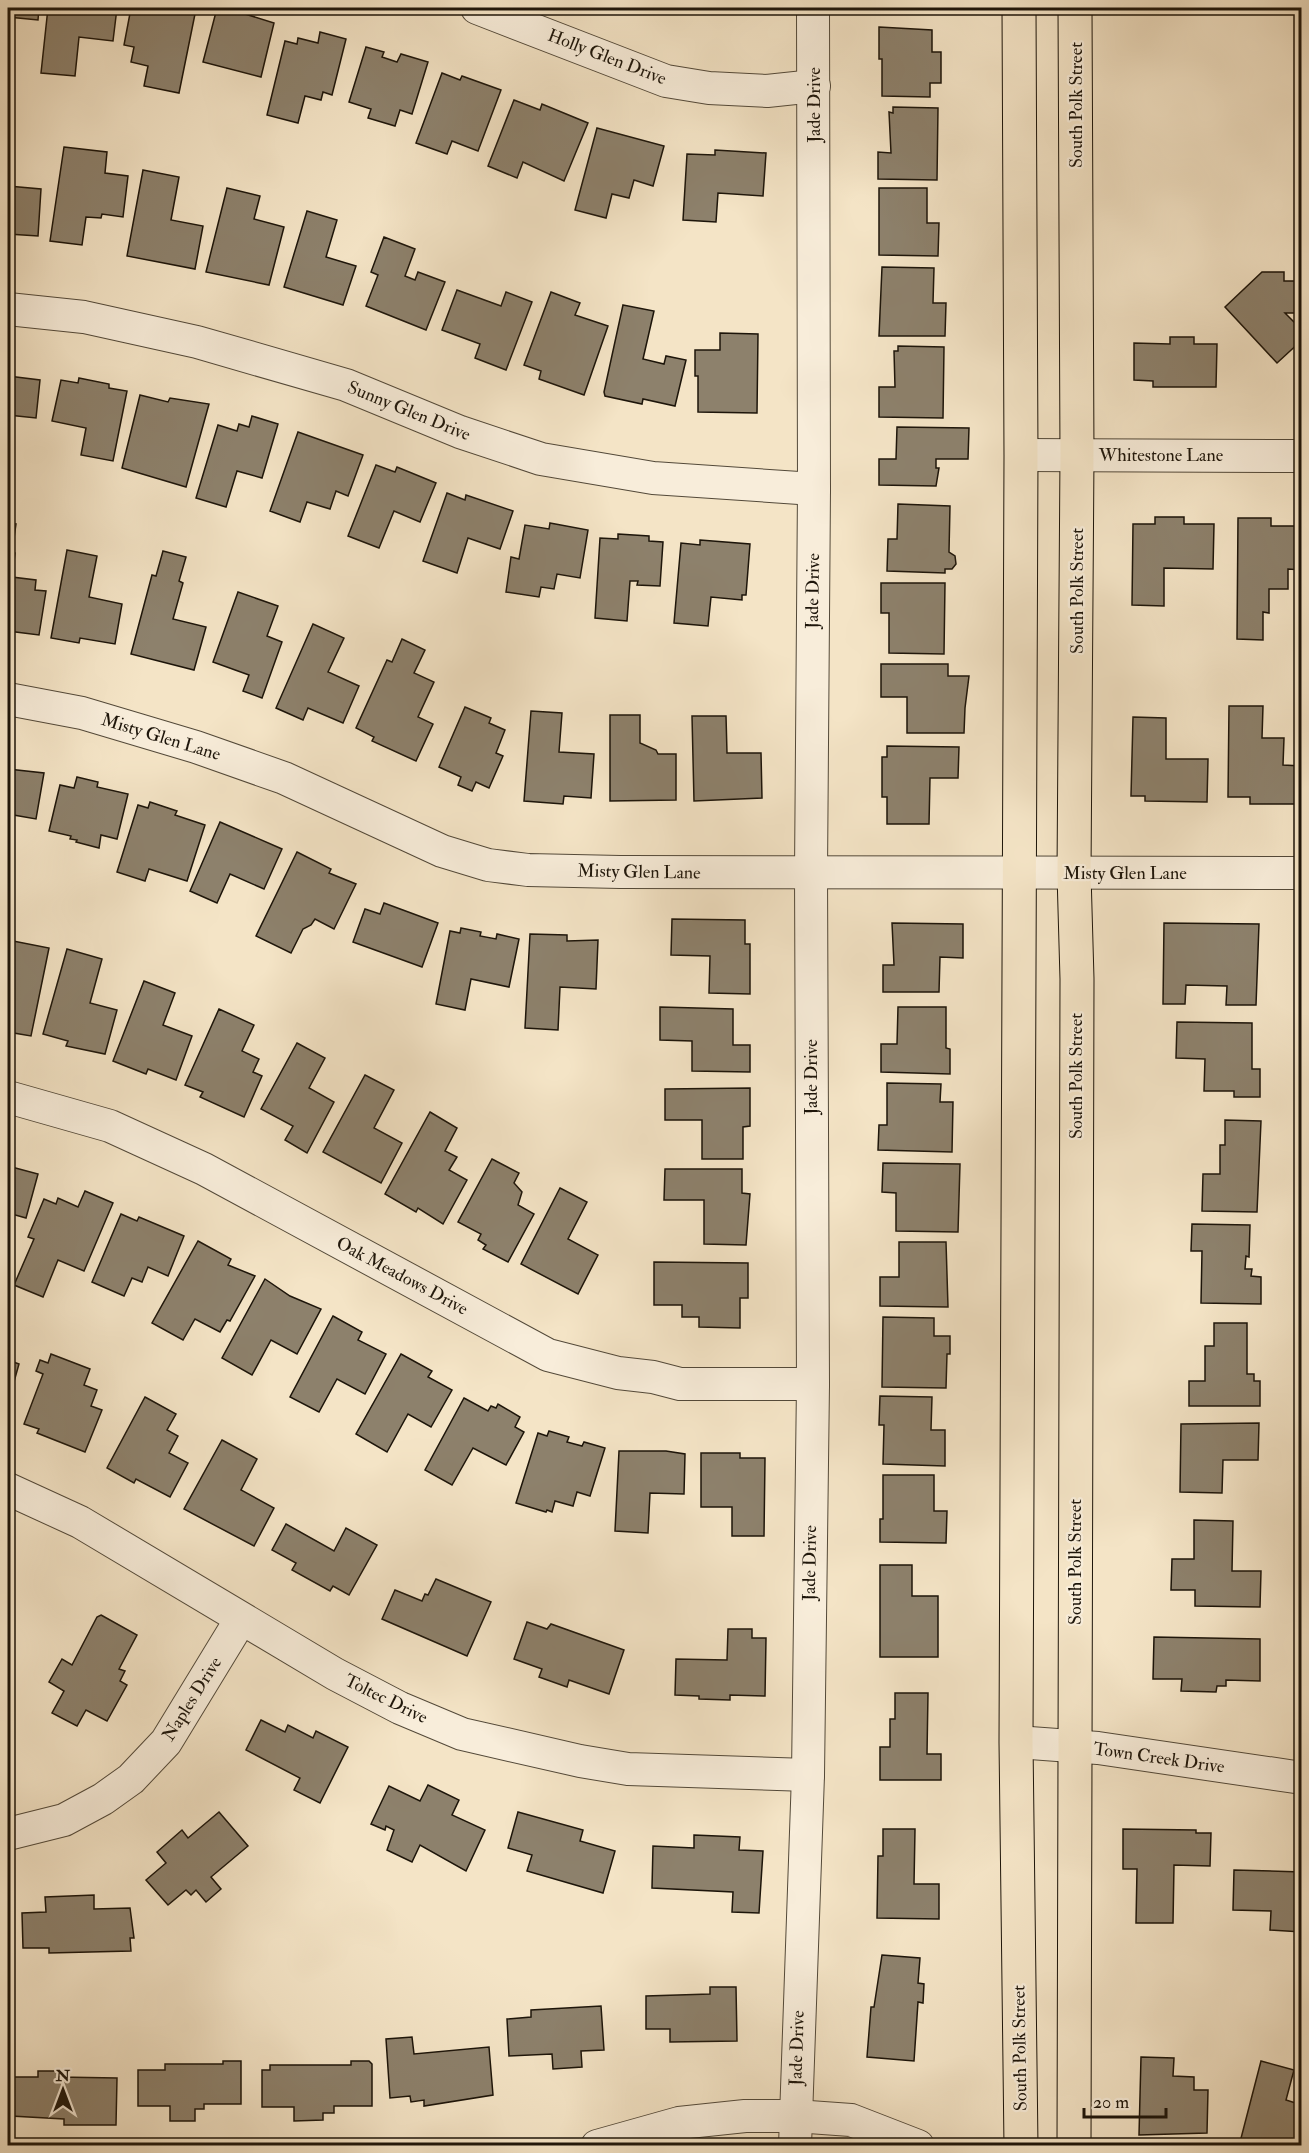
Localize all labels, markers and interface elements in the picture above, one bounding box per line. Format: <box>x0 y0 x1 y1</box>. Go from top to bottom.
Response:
street label: Holly Glen Drive <box>544 24 670 90</box>
street label: South Polk Street <box>1065 42 1088 168</box>
street label: Jade Drive <box>803 67 826 144</box>
street label: Sunny Glen Drive <box>344 376 474 446</box>
street label: Whitestone Lane <box>1098 444 1224 467</box>
street label: South Polk Street <box>1066 528 1089 654</box>
street label: Jade Drive <box>801 552 825 630</box>
street label: Misty Glen Lane <box>99 708 224 766</box>
street label: Misty Glen Lane <box>577 859 701 885</box>
street label: Misty Glen Lane <box>1063 862 1187 885</box>
street label: South Polk Street <box>1065 1013 1088 1139</box>
street label: Jade Drive <box>800 1039 823 1116</box>
street label: Oak Meadows Drive <box>332 1232 472 1321</box>
street label: South Polk Street <box>1064 1499 1087 1625</box>
street label: Jade Drive <box>798 1524 822 1602</box>
street label: Naples Drive <box>157 1652 227 1746</box>
street label: Toltec Drive <box>341 1669 432 1729</box>
street label: Town Creek Drive <box>1092 1737 1226 1779</box>
street label: South Polk Street <box>1007 1985 1033 2111</box>
street label: Jade Drive <box>784 2009 810 2087</box>
north arrow <box>33 2060 93 2120</box>
text: N <box>55 2066 71 2086</box>
scale bar <box>1084 2081 1166 2119</box>
text: 20 m <box>1093 2091 1129 2114</box>

